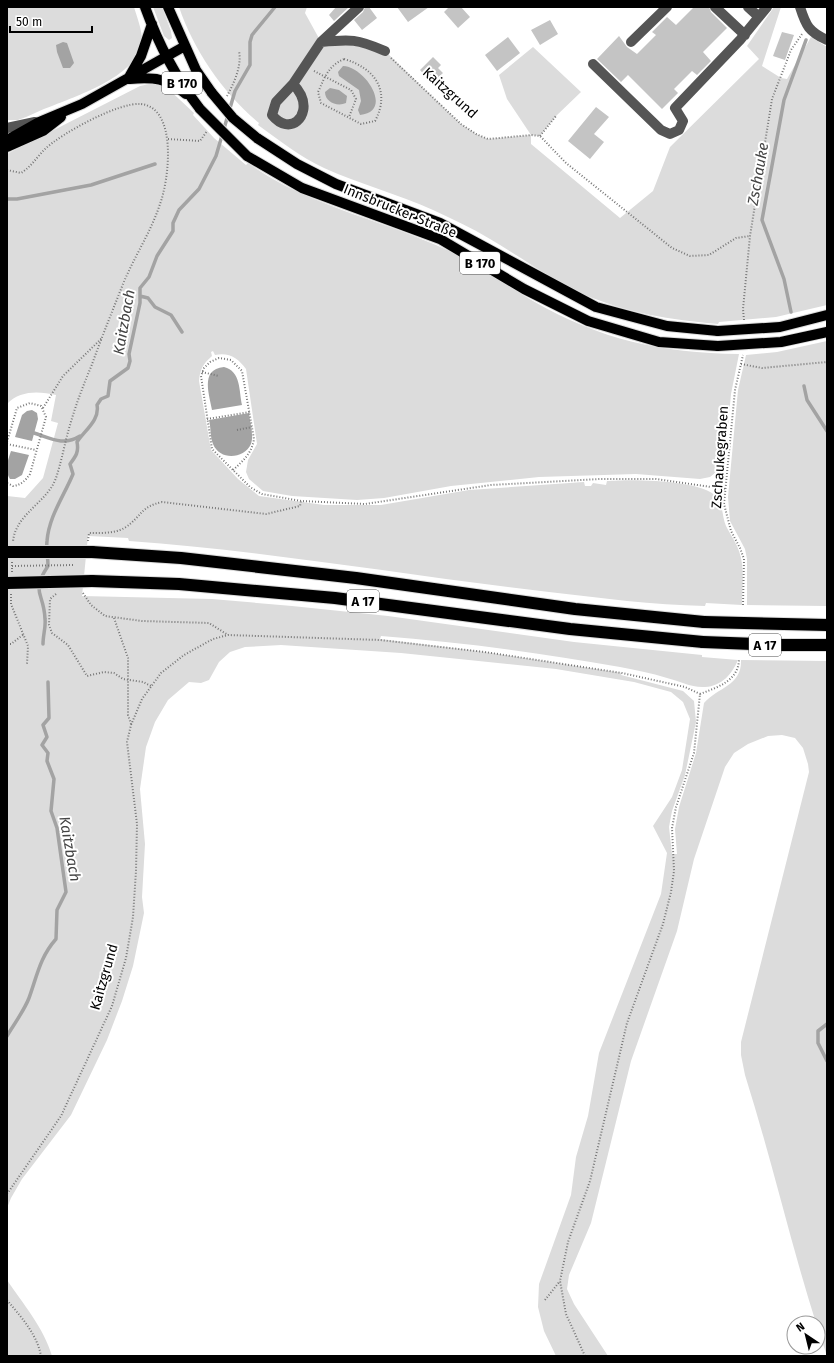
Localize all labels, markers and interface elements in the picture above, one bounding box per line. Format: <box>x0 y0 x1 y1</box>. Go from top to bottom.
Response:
scale bar <box>10 8 92 34</box>
text: 50 m <box>16 15 42 29</box>
street label: Kaitzgrund <box>419 64 481 122</box>
road number: B 170 <box>162 72 202 94</box>
water label: Zschauke <box>743 141 772 208</box>
street label: Innsbrucker Straße <box>341 181 459 241</box>
road number: B 170 <box>460 252 500 274</box>
water label: Kaitzbach <box>109 288 139 356</box>
street label: Zschaukegraben <box>708 405 732 509</box>
road number: A 17 <box>347 590 379 612</box>
road number: A 17 <box>749 634 781 656</box>
water label: Kaitzbach <box>55 815 85 883</box>
street label: Kaitzgrund <box>86 942 122 1012</box>
north arrow <box>786 1315 826 1355</box>
text: N <box>794 1320 807 1335</box>

